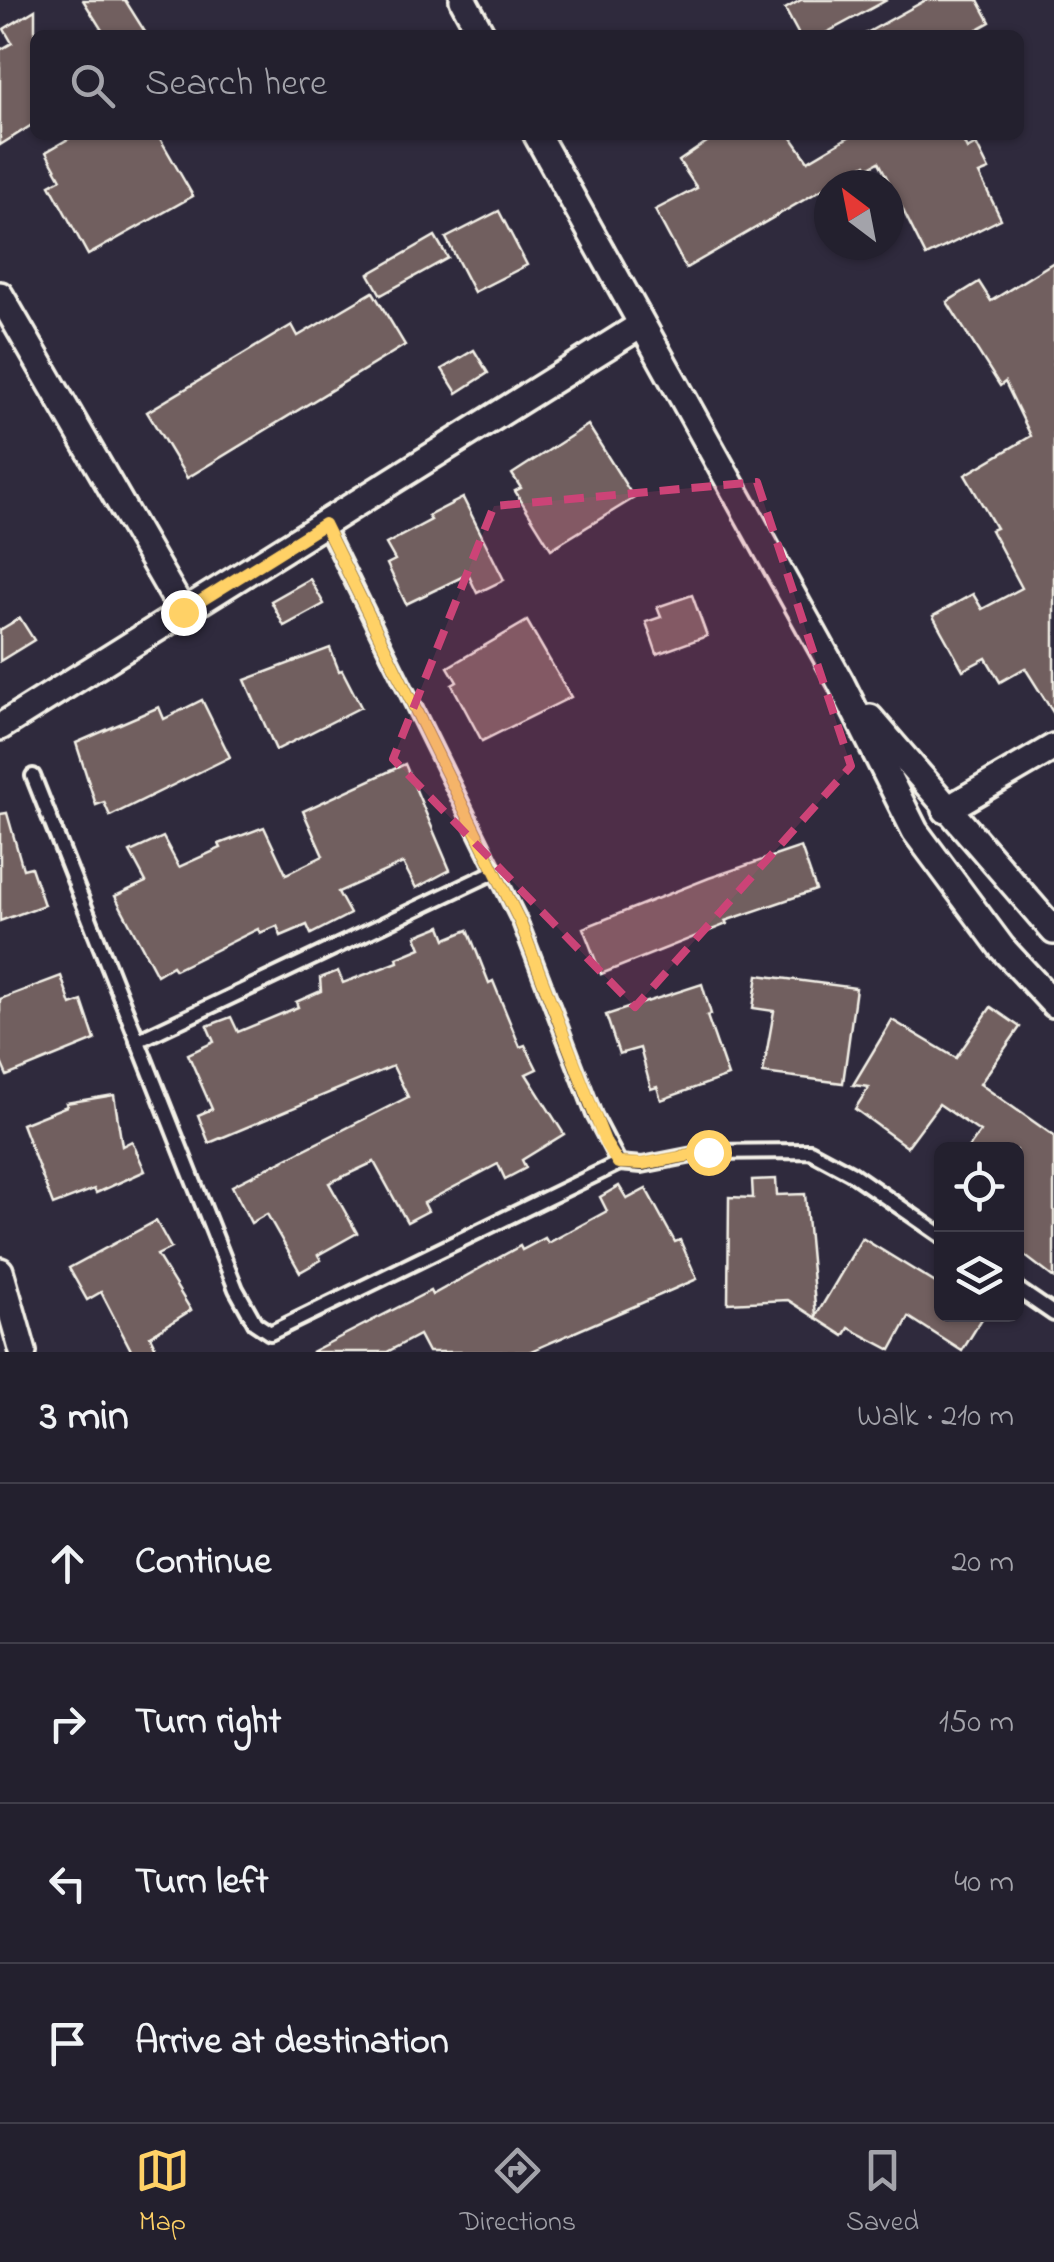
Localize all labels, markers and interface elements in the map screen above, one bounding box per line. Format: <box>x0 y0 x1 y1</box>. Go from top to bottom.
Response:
search box <box>30 30 1024 140</box>
text: Search here <box>145 57 327 113</box>
icon: search <box>65 58 120 113</box>
north arrow <box>814 170 904 260</box>
route end <box>161 590 207 636</box>
route start <box>686 1130 732 1176</box>
map controls <box>934 1142 1024 1322</box>
button: locate <box>934 1142 1024 1232</box>
button: layers <box>934 1232 1024 1322</box>
text: 3 min <box>40 1387 129 1448</box>
text: Walk · 210 m <box>857 1394 1014 1441</box>
text: Continue <box>135 1535 271 1591</box>
icon: ahead <box>40 1536 95 1591</box>
text: 20 m <box>951 1540 1014 1587</box>
text: Turn right <box>135 1695 281 1751</box>
icon: right <box>40 1696 95 1751</box>
text: 150 m <box>939 1700 1014 1747</box>
text: Turn left <box>135 1855 268 1911</box>
icon: left <box>40 1856 95 1911</box>
text: 40 m <box>954 1860 1014 1907</box>
text: Arrive at destination <box>135 2015 449 2071</box>
icon: arrive <box>40 2016 95 2071</box>
tab: Map <box>135 2143 190 2244</box>
tab: Directions <box>460 2143 576 2244</box>
tab: Saved <box>846 2143 919 2244</box>

